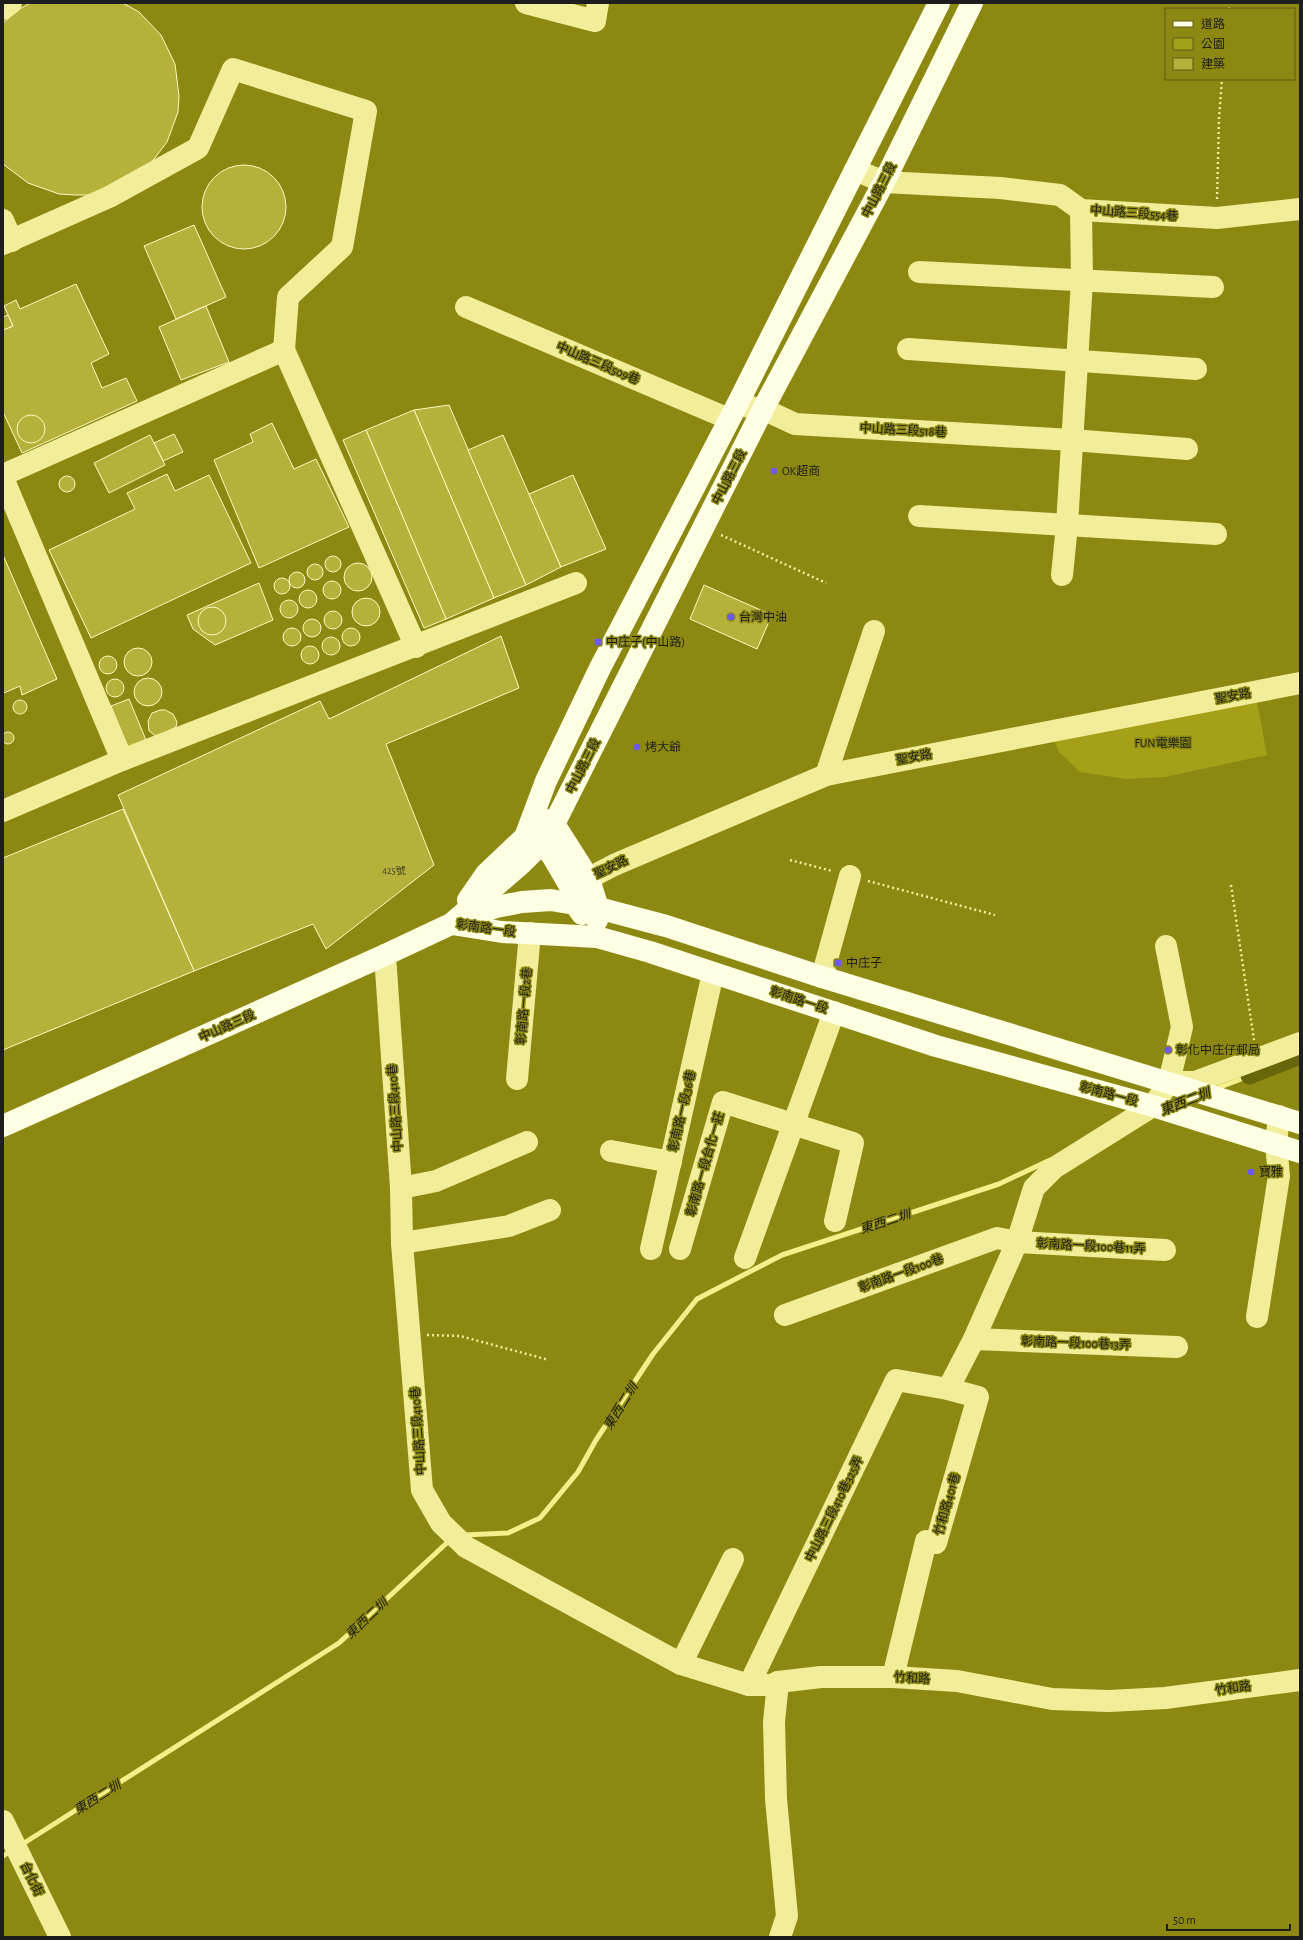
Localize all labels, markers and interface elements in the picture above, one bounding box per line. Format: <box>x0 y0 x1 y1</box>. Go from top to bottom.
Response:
legend <box>1165 8 1295 80</box>
text: 道路 <box>1201 17 1225 30</box>
text: 公園 <box>1201 38 1225 50</box>
text: 建築 <box>1201 57 1225 70</box>
street label: 中山路三段 <box>859 160 898 219</box>
street label: 中山路三段554巷 <box>1090 203 1178 222</box>
street label: 中山路三段509巷 <box>555 339 642 386</box>
street label: 中山路三段518巷 <box>859 421 947 438</box>
street label: 中山路三段 <box>709 447 748 506</box>
place label: OK超商 <box>782 464 820 477</box>
marker: OK超商 <box>769 466 779 476</box>
place label: 台灣中油 <box>739 610 787 623</box>
marker: 台灣中油 <box>726 612 736 622</box>
place label: 中庄子(中山路) <box>606 635 685 648</box>
marker: 中庄子(中山路) <box>593 637 603 647</box>
street label: 聖安路 <box>1214 686 1252 705</box>
street label: 中山路三段 <box>563 736 602 795</box>
park label: FUN電樂園 <box>1135 736 1191 749</box>
place label: 烤大爺 <box>645 740 681 753</box>
marker: 烤大爺 <box>632 742 642 752</box>
street label: 聖安路 <box>895 747 933 766</box>
street label: 聖安路 <box>592 853 630 880</box>
house number: 425號 <box>382 866 406 876</box>
street label: 彰南路一段 <box>455 917 517 938</box>
place label: 中庄子 <box>846 956 882 969</box>
marker: 中庄子 <box>833 958 843 968</box>
street label: 彰南路一段2巷 <box>514 967 533 1045</box>
street label: 彰南路一段 <box>769 984 830 1015</box>
street label: 中山路三段 <box>197 1007 257 1044</box>
place label: 彰化中庄仔郵局 <box>1176 1043 1260 1056</box>
marker: 彰化中庄仔郵局 <box>1163 1045 1173 1055</box>
street label: 中山路三段410巷 <box>385 1064 404 1153</box>
street label: 彰南路一段36巷 <box>666 1069 697 1153</box>
street label: 彰南路一段 <box>1078 1079 1140 1108</box>
water label: 東西二圳 <box>1159 1085 1214 1118</box>
street label: 彰南路一段台化一莊 <box>683 1110 726 1218</box>
place label: 寶雅 <box>1259 1165 1283 1178</box>
marker: 寶雅 <box>1246 1167 1256 1177</box>
water label: 東西二圳 <box>858 1207 914 1237</box>
street label: 彰南路一段100巷11弄 <box>1036 1236 1146 1255</box>
street label: 彰南路一段100巷 <box>857 1251 945 1294</box>
street label: 彰南路一段100巷13弄 <box>1021 1334 1131 1351</box>
water label: 東西二圳 <box>601 1379 642 1432</box>
street label: 中山路三段410巷 <box>408 1387 427 1476</box>
street label: 中山路三段410巷325弄 <box>802 1454 865 1564</box>
street label: 竹和路401巷 <box>931 1471 962 1537</box>
water label: 東西二圳 <box>343 1595 392 1642</box>
street label: 竹和路 <box>894 1670 930 1685</box>
street label: 竹和路 <box>1214 1679 1252 1696</box>
water label: 東西二圳 <box>72 1777 125 1818</box>
street label: 台化街 <box>19 1860 46 1898</box>
scale bar <box>1167 1906 1290 1932</box>
text: 50 m <box>1173 1914 1196 1926</box>

